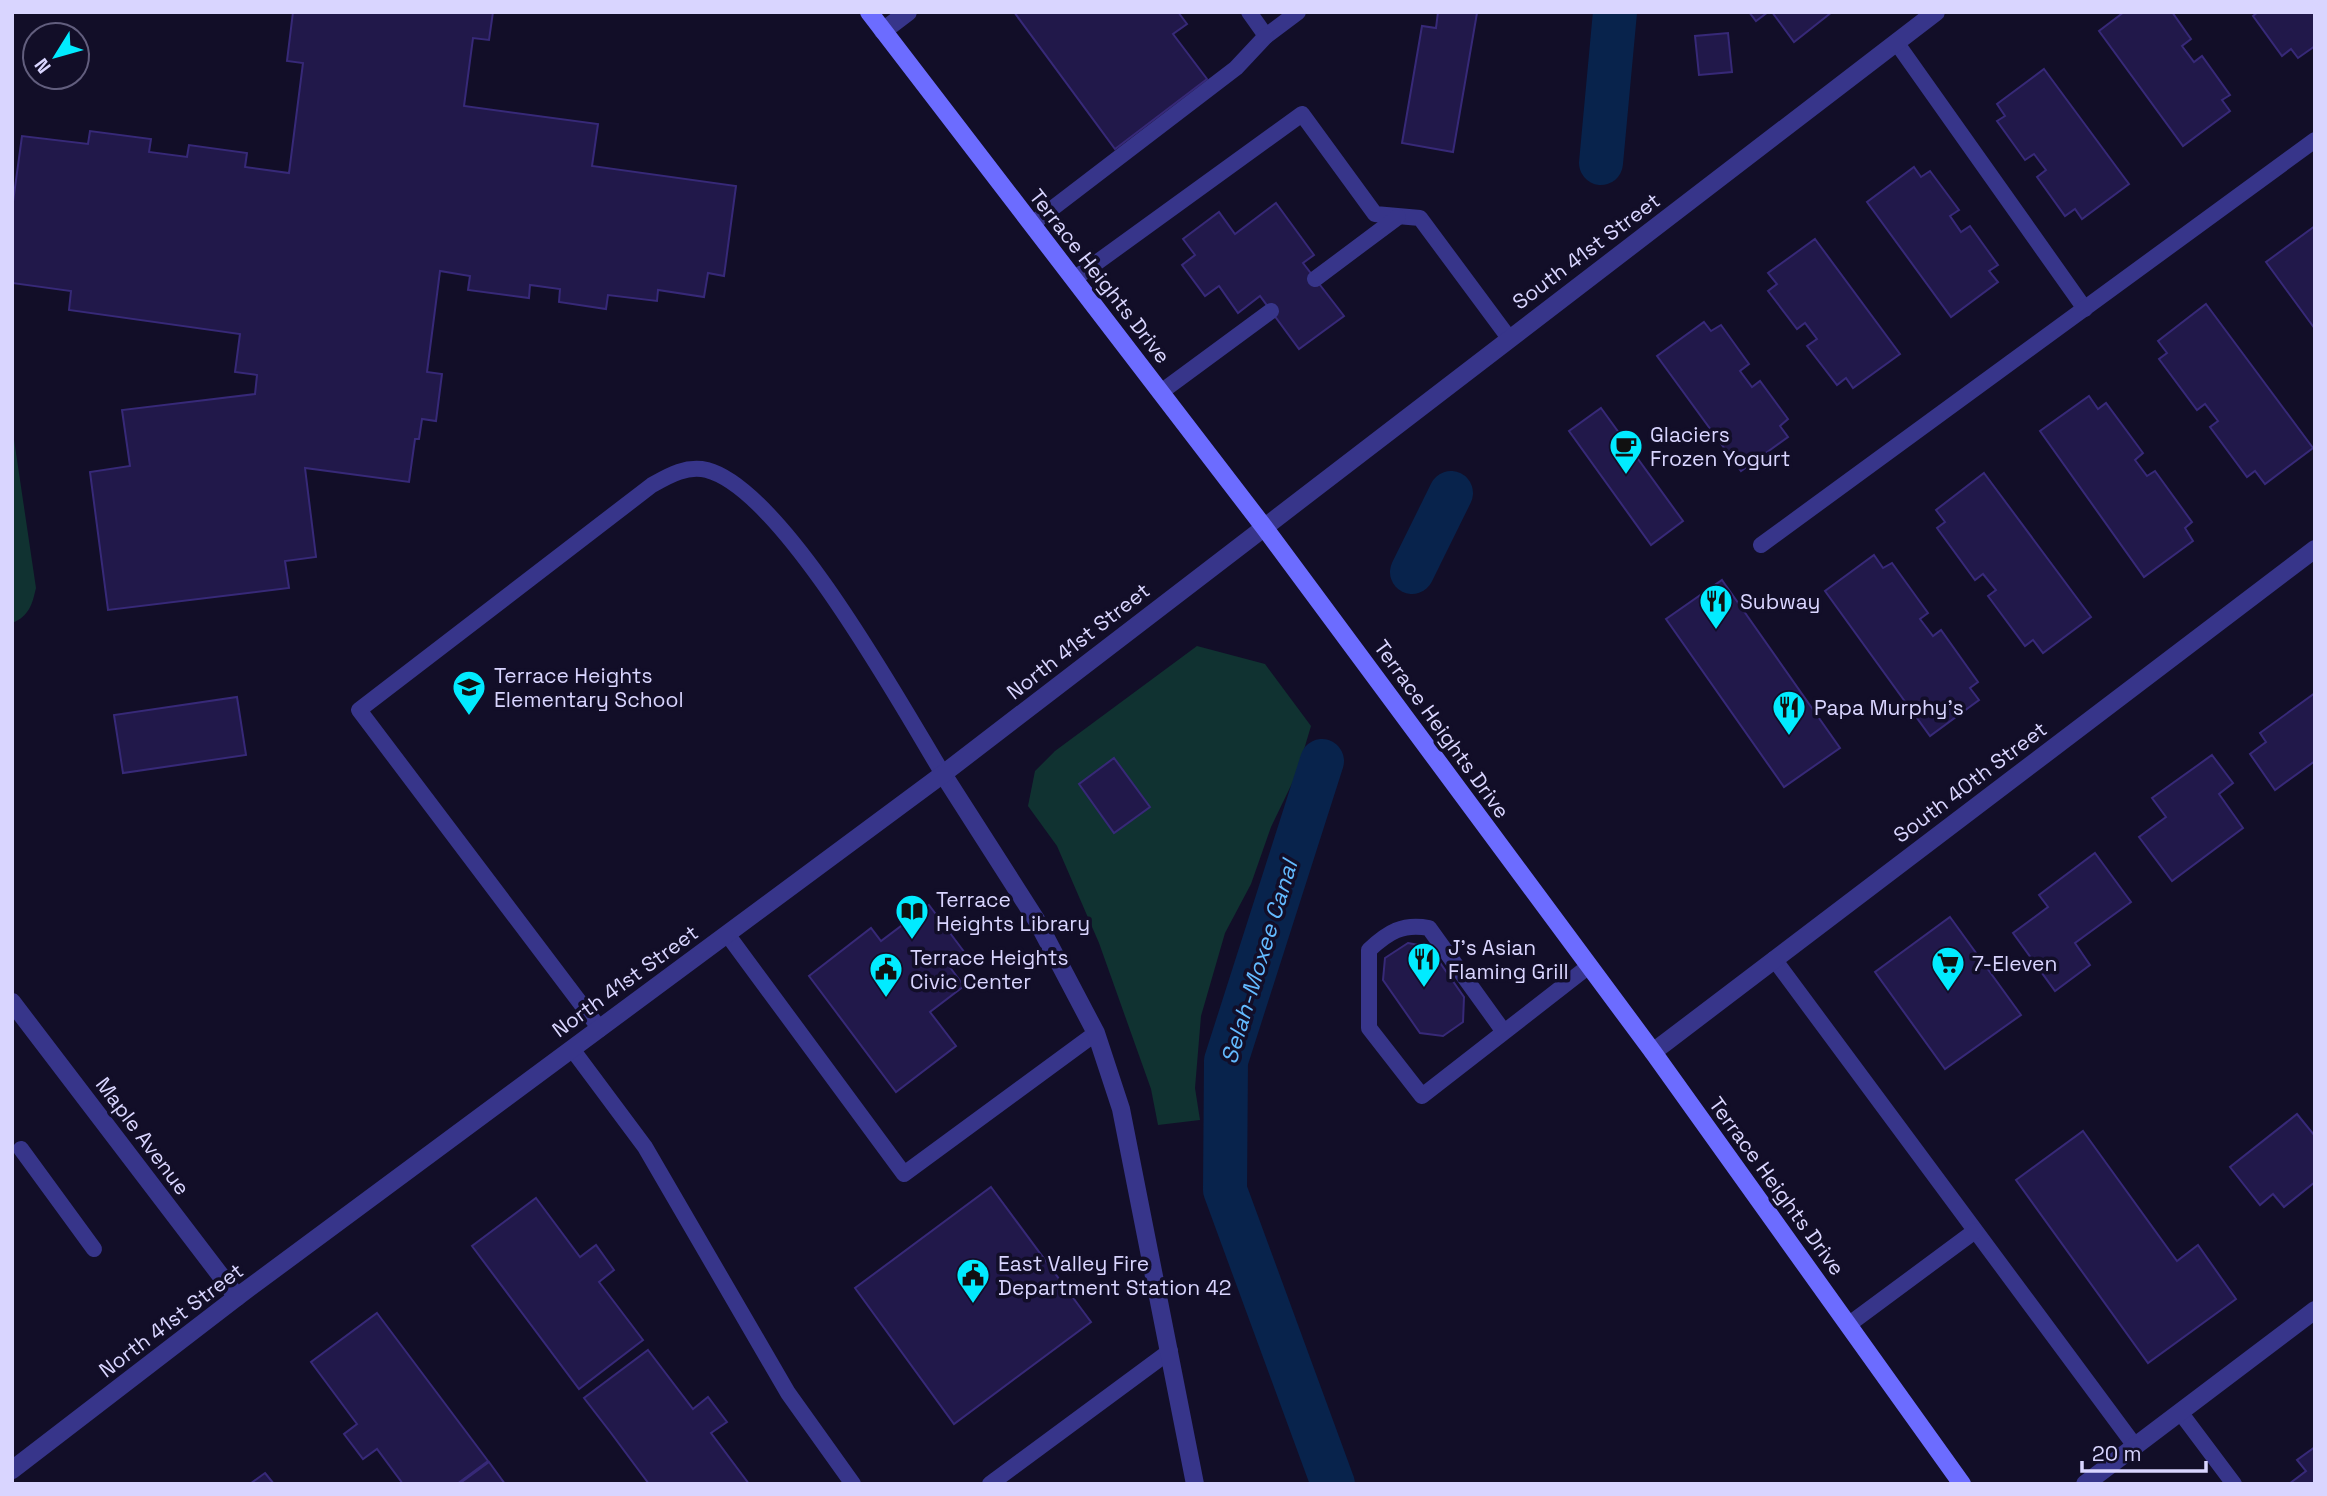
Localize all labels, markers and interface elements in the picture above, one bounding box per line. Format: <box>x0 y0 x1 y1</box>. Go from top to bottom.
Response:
north arrow <box>21 21 91 91</box>
text: N <box>29 53 57 79</box>
street label: Terrace Heights Drive <box>1023 183 1177 369</box>
street label: South 41st Street <box>1507 187 1665 315</box>
place label: Glaciers Frozen Yogurt <box>1650 421 1790 472</box>
cafe icon: Glaciers Frozen Yogurt <box>1607 427 1645 476</box>
street label: North 41st Street <box>1001 577 1155 705</box>
restaurant icon: Subway <box>1697 582 1735 631</box>
place label: Subway <box>1740 588 1820 615</box>
street label: Terrace Heights Drive <box>1368 634 1516 824</box>
place label: Terrace Heights Elementary School <box>494 662 684 713</box>
school or university icon: Terrace Heights Elementary School <box>450 668 488 717</box>
restaurant icon: Papa Murphy's <box>1770 688 1808 737</box>
place label: Papa Murphy's <box>1814 694 1964 721</box>
street label: South 40th Street <box>1888 715 2052 849</box>
water label: Selah-Moxee Canal <box>1214 854 1305 1068</box>
place label: Terrace Heights Library <box>936 886 1090 937</box>
library icon: Terrace Heights Library <box>893 892 931 941</box>
street label: North 41st Street <box>547 919 703 1043</box>
place label: J's Asian Flaming Grill <box>1448 934 1569 985</box>
restaurant icon: J's Asian Flaming Grill <box>1405 940 1443 989</box>
place label: Terrace Heights Civic Center <box>910 944 1068 995</box>
supermarket icon: 7-Eleven <box>1929 944 1967 993</box>
public building icon: Terrace Heights Civic Center <box>867 950 905 999</box>
place label: 7-Eleven <box>1972 950 2057 977</box>
street label: Maple Avenue <box>90 1072 196 1200</box>
street label: Terrace Heights Drive <box>1703 1091 1851 1281</box>
place label: East Valley Fire Department Station 42 <box>998 1250 1231 1301</box>
public building icon: East Valley Fire Department Station 42 <box>954 1256 992 1305</box>
street label: North 41st Street <box>93 1257 249 1383</box>
scale bar <box>2082 1430 2206 1474</box>
text: 20 m <box>2092 1440 2142 1467</box>

